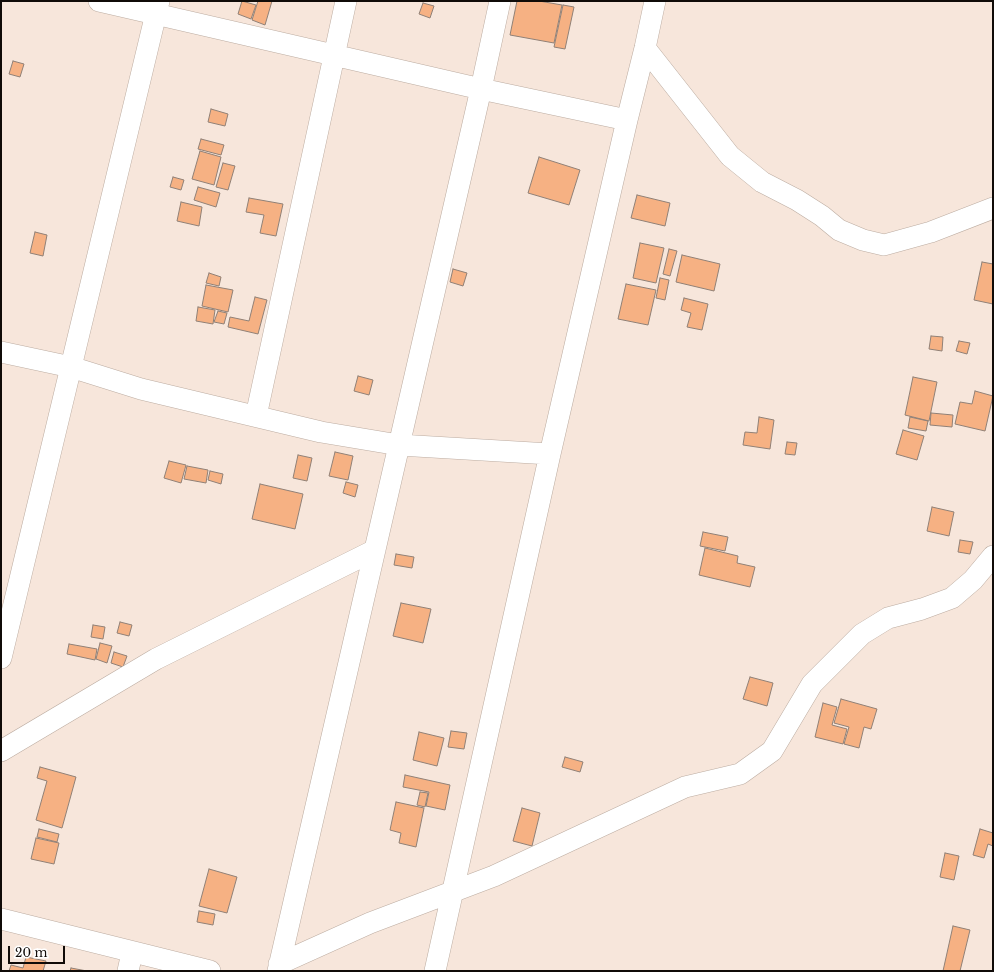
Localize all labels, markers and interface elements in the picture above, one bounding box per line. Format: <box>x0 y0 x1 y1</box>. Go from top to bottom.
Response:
scale bar <box>10 938 67 964</box>
text: 20 m <box>15 945 47 960</box>

